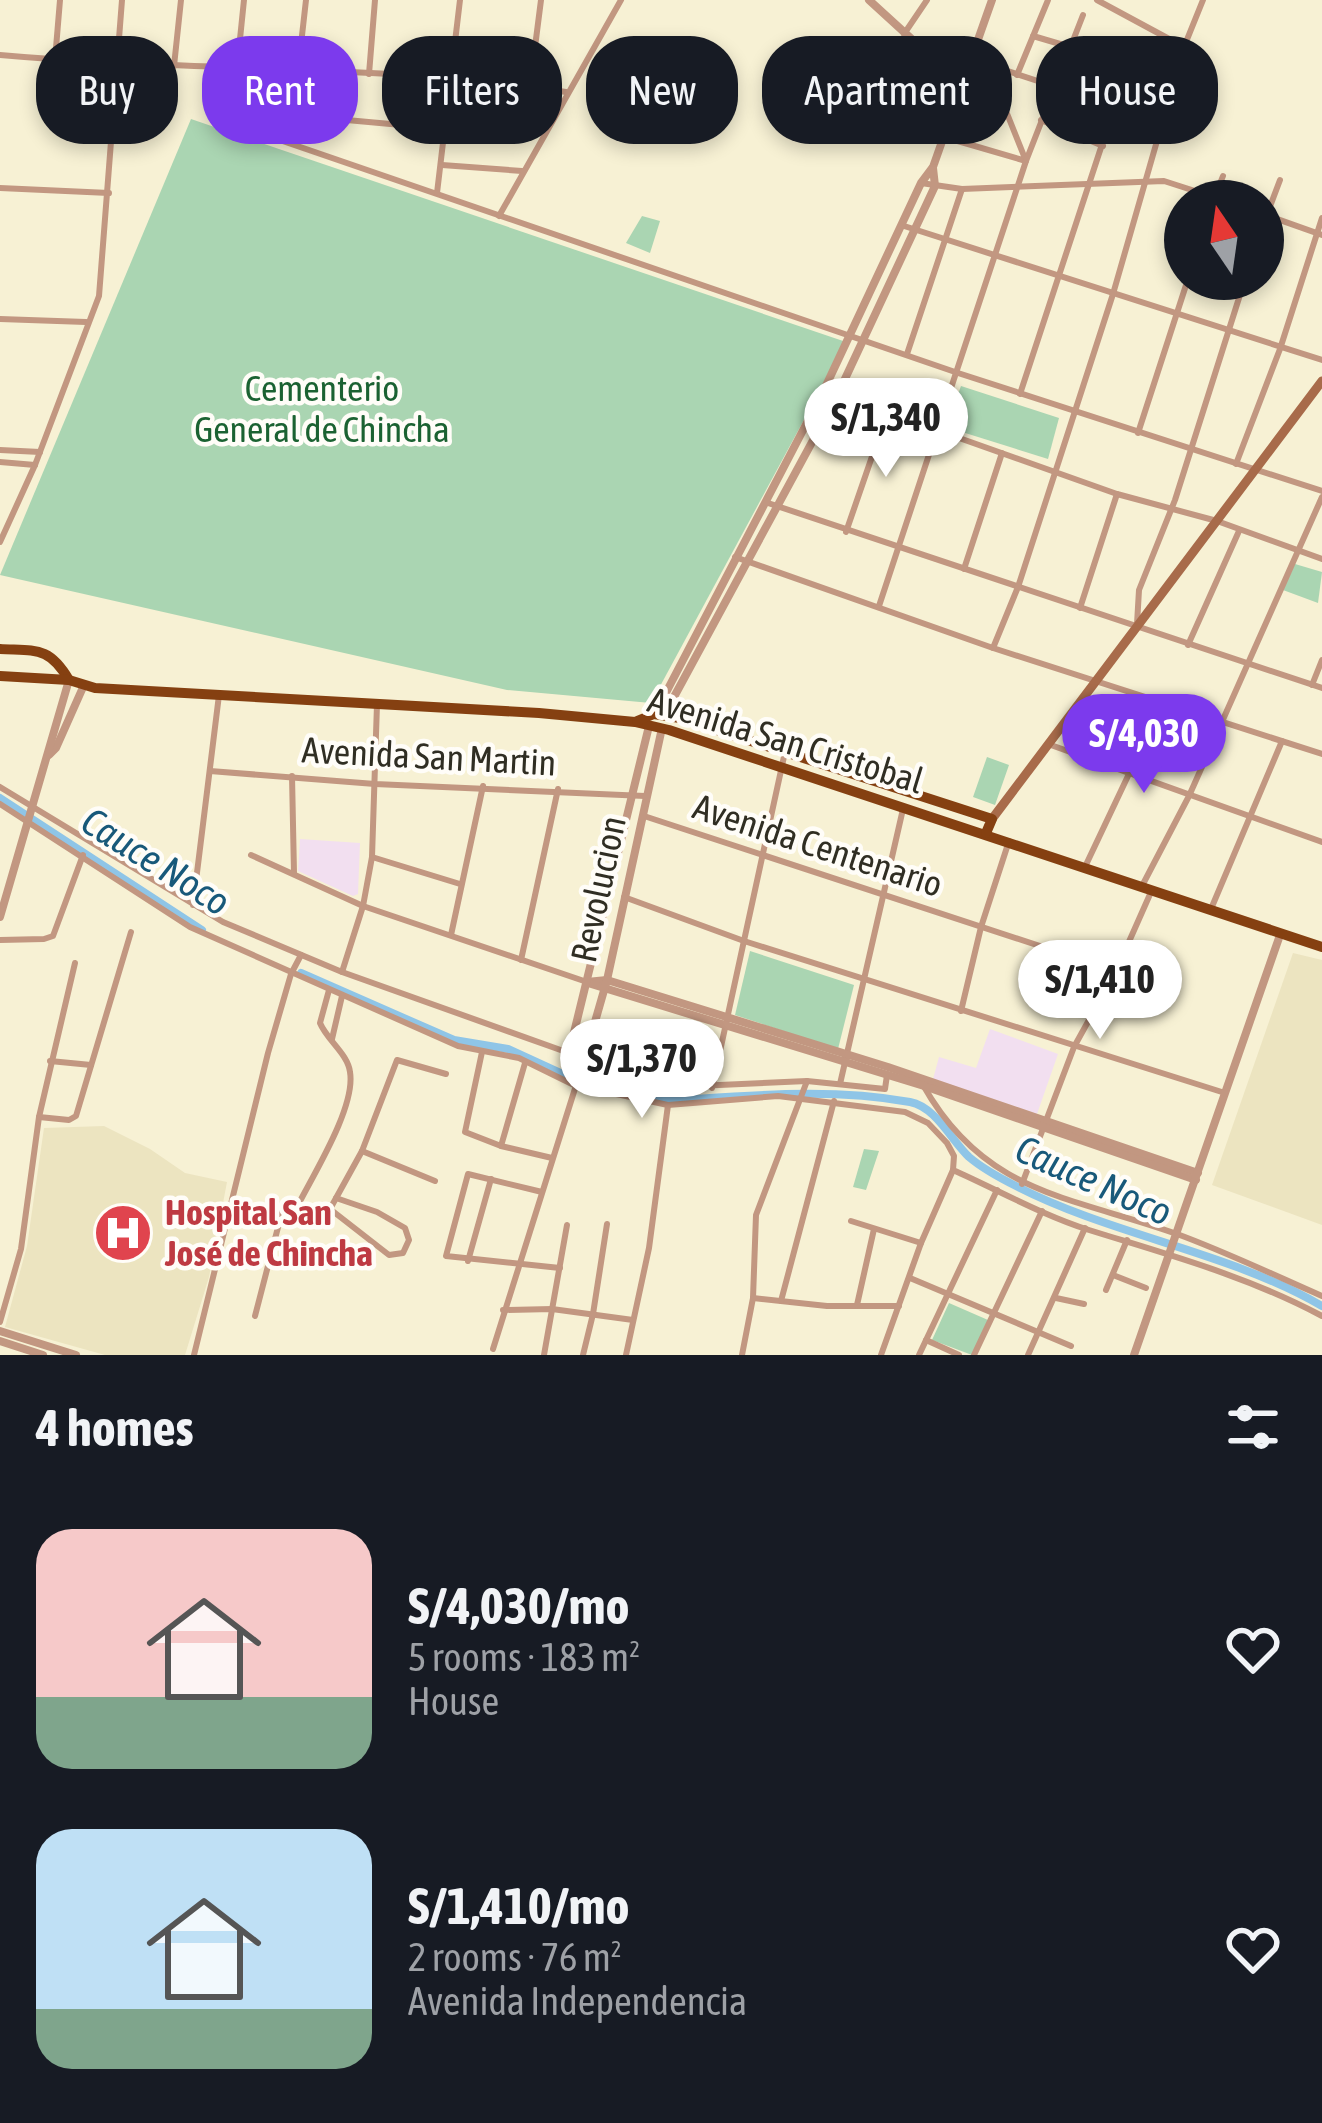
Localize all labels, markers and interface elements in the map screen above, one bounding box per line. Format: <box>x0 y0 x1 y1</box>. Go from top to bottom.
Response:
chip: Buy <box>36 36 178 144</box>
chip: Rent <box>202 36 358 144</box>
chip: Filters <box>382 36 562 144</box>
chip: New <box>586 36 738 144</box>
chip: Apartment <box>762 36 1012 144</box>
chip: House <box>1036 36 1218 144</box>
north arrow <box>1164 180 1284 300</box>
map controls <box>1164 180 1284 300</box>
park label: Cementerio General de Chincha <box>194 367 450 450</box>
pin: S/1,340 <box>775 378 997 480</box>
text: S/1,340 <box>831 395 941 439</box>
street label: Avenida San Cristobal <box>643 678 929 802</box>
pin: S/4,030 <box>1033 694 1255 796</box>
text: S/4,030 <box>1089 711 1199 755</box>
street label: Avenida San Martin <box>301 728 557 784</box>
street label: Avenida Centenario <box>688 785 948 905</box>
water label: Cauce Noco <box>74 798 238 924</box>
street label: Revolucion <box>562 812 634 966</box>
pin: S/1,410 <box>989 940 1211 1042</box>
text: S/1,410 <box>1045 957 1155 1001</box>
pin: S/1,370 <box>531 1019 753 1121</box>
text: S/1,370 <box>587 1036 697 1080</box>
water label: Cauce Noco <box>1009 1126 1179 1234</box>
place label: Hospital San José de Chincha <box>164 1191 373 1274</box>
hospital icon: Hospital San José de Chincha <box>92 1202 154 1264</box>
icon: filters <box>1220 1394 1286 1460</box>
text: 4 homes <box>36 1398 194 1457</box>
text: S/4,030/mo <box>408 1576 630 1635</box>
icon: home <box>132 1577 276 1721</box>
icon: heart <box>1220 1616 1286 1682</box>
text: 5 rooms · 183 m² <box>408 1635 640 1679</box>
text: House <box>408 1679 499 1723</box>
text: S/1,410/mo <box>408 1876 630 1935</box>
icon: home <box>132 1877 276 2021</box>
icon: heart <box>1220 1916 1286 1982</box>
text: 2 rooms · 76 m² <box>408 1935 622 1979</box>
text: Avenida Independencia <box>408 1979 747 2023</box>

